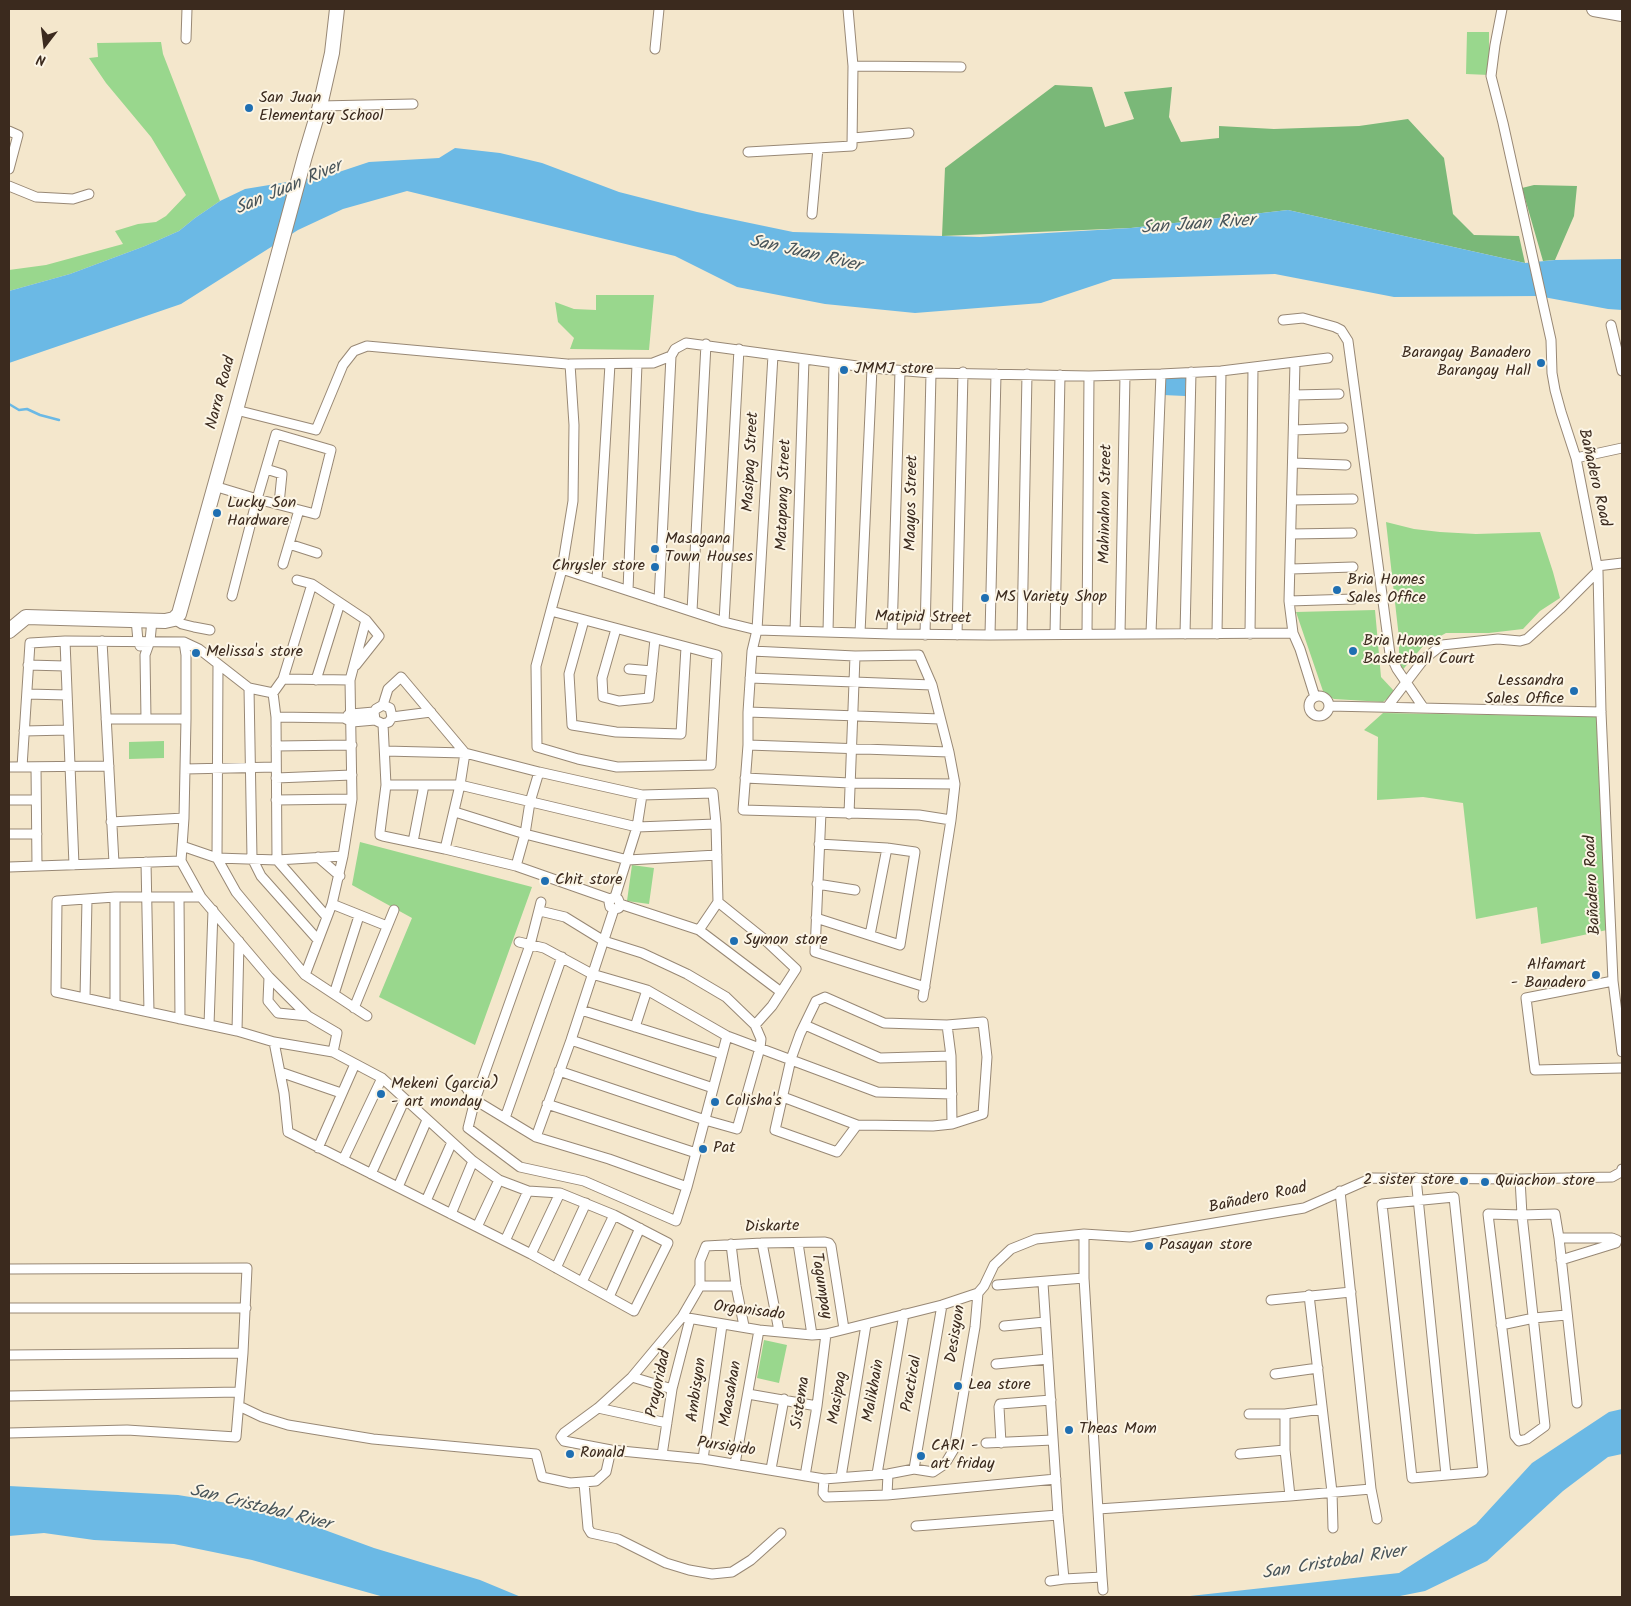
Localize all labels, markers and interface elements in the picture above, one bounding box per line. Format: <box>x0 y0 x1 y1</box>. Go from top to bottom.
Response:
north arrow <box>20 20 70 70</box>
text: N <box>34 48 48 71</box>
place label: San Juan Elementary School <box>259 89 383 127</box>
marker: San Juan Elementary School <box>243 102 255 114</box>
water label: San Juan River <box>232 157 346 221</box>
water label: San Juan River <box>1141 211 1255 241</box>
water label: San Juan River <box>747 232 863 278</box>
place label: Barangay Banadero Barangay Hall <box>1401 344 1531 382</box>
street label: Narra Road <box>203 354 241 432</box>
marker: Barangay Banadero Barangay Hall <box>1535 357 1547 369</box>
place label: JMMJ store <box>854 360 933 380</box>
marker: JMMJ store <box>838 364 850 376</box>
street label: Masipag Street <box>740 411 764 513</box>
street label: Bañadero Road <box>1572 427 1614 529</box>
street label: Matapang Street <box>773 439 797 551</box>
street label: Mahinahon Street <box>1096 444 1118 564</box>
street label: Maayos Street <box>903 455 923 551</box>
place label: Lucky Son Hardware <box>227 494 296 532</box>
marker: Lucky Son Hardware <box>211 507 223 519</box>
place label: Masagana Town Houses <box>665 530 753 568</box>
marker: Masagana Town Houses <box>649 543 661 555</box>
place label: Chrysler store <box>552 557 645 577</box>
marker: Chrysler store <box>649 561 661 573</box>
place label: Bria Homes Sales Office <box>1347 571 1426 609</box>
marker: Bria Homes Sales Office <box>1331 584 1343 596</box>
place label: MS Variety Shop <box>995 588 1107 608</box>
marker: MS Variety Shop <box>979 592 991 604</box>
street label: Matipid Street <box>875 609 971 629</box>
place label: Bria Homes Basketball Court <box>1363 632 1475 670</box>
place label: Melissa's store <box>206 643 303 663</box>
marker: Bria Homes Basketball Court <box>1347 645 1359 657</box>
marker: Melissa's store <box>190 647 202 659</box>
place label: Lessandra Sales Office <box>1485 672 1564 710</box>
marker: Lessandra Sales Office <box>1568 685 1580 697</box>
street label: Bañadero Road <box>1582 835 1606 935</box>
place label: Chit store <box>555 871 622 891</box>
marker: Chit store <box>539 875 551 887</box>
place label: Symon store <box>744 931 828 951</box>
marker: Symon store <box>728 935 740 947</box>
place label: Alfamart - Banadero <box>1511 956 1586 994</box>
marker: Alfamart - Banadero <box>1590 969 1602 981</box>
place label: Mekeni (garcia) - art monday <box>391 1075 499 1113</box>
marker: Mekeni (garcia) - art monday <box>375 1088 387 1100</box>
place label: Colisha's <box>725 1092 782 1112</box>
marker: Colisha's <box>709 1096 721 1108</box>
place label: Pat <box>713 1139 735 1159</box>
marker: Pat <box>697 1143 709 1155</box>
place label: 2 sister store <box>1363 1171 1454 1191</box>
place label: Quiachon store <box>1495 1172 1595 1192</box>
marker: 2 sister store <box>1458 1175 1470 1187</box>
marker: Quiachon store <box>1479 1176 1491 1188</box>
street label: Bañadero Road <box>1207 1179 1309 1219</box>
street label: Diskarte <box>745 1218 799 1238</box>
place label: Pasayan store <box>1159 1236 1252 1256</box>
marker: Pasayan store <box>1143 1240 1155 1252</box>
street label: Tagumpay <box>805 1252 835 1320</box>
street label: Organisado <box>712 1298 786 1326</box>
street label: Desisyon <box>943 1304 971 1364</box>
street label: Prayoridad <box>643 1348 677 1420</box>
street label: Practical <box>899 1354 927 1414</box>
street label: Ambisyon <box>684 1357 712 1423</box>
street label: Malikhain <box>860 1358 890 1424</box>
street label: Maasahan <box>717 1360 747 1428</box>
street label: Masipag <box>825 1370 853 1426</box>
street label: Sistema <box>788 1375 816 1431</box>
place label: Lea store <box>968 1376 1031 1396</box>
marker: Lea store <box>952 1380 964 1392</box>
place label: Theas Mom <box>1079 1420 1157 1440</box>
marker: Theas Mom <box>1063 1424 1075 1436</box>
street label: Pursigido <box>695 1434 757 1462</box>
place label: CARI - art friday <box>931 1437 995 1475</box>
place label: Ronald <box>580 1444 625 1464</box>
marker: Ronald <box>564 1448 576 1460</box>
marker: CARI - art friday <box>915 1450 927 1462</box>
water label: San Cristobal River <box>187 1481 333 1537</box>
water label: San Cristobal River <box>1261 1542 1407 1586</box>

